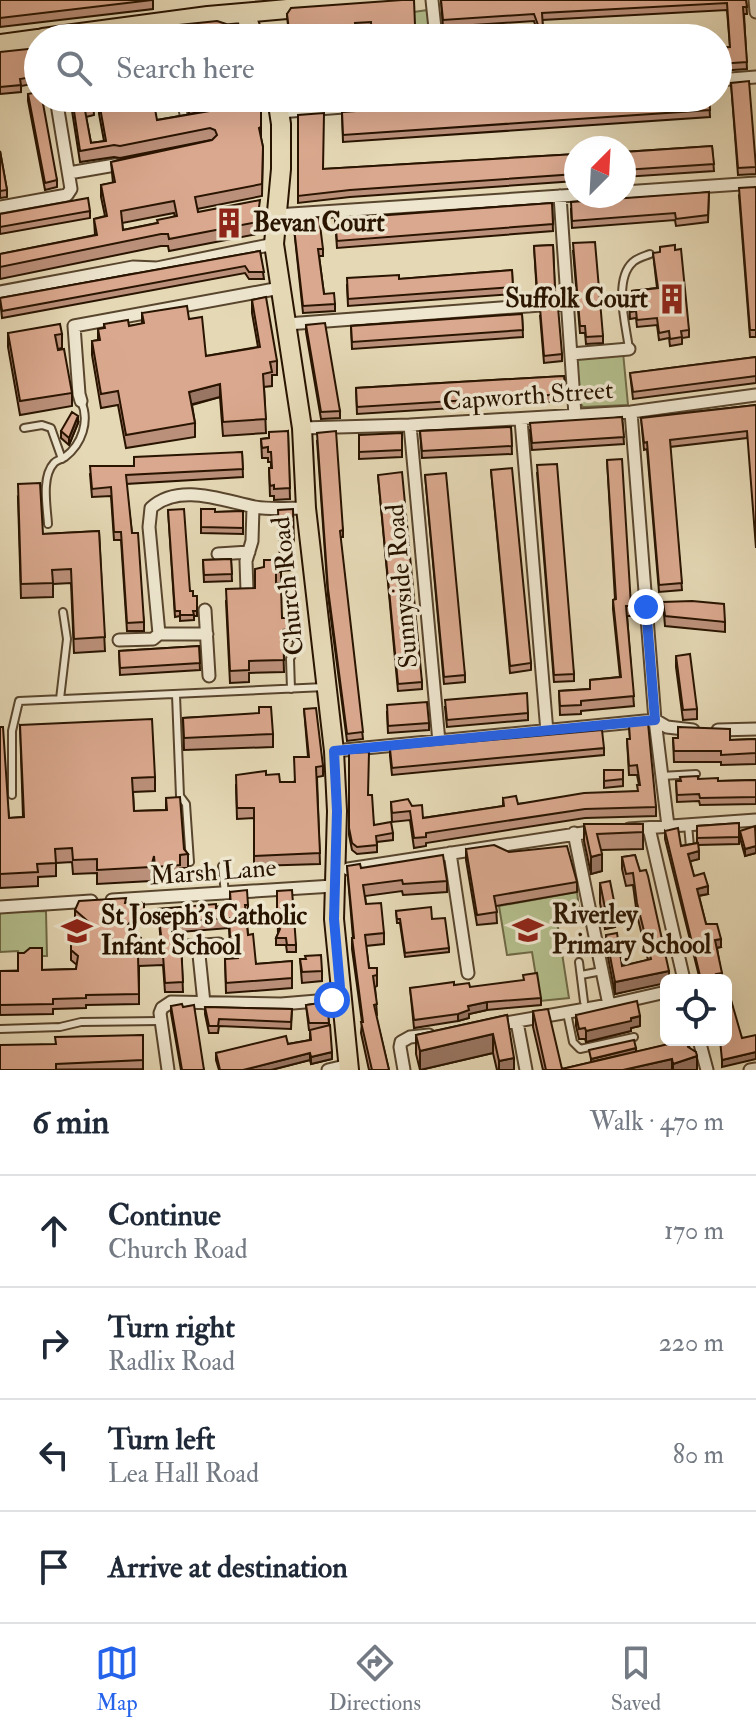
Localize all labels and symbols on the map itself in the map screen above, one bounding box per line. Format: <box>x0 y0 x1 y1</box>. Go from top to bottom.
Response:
north arrow <box>564 136 636 208</box>
building icon: Bevan Court <box>212 206 246 240</box>
place label: Bevan Court <box>253 207 385 239</box>
building icon: Suffolk Court <box>655 282 689 316</box>
place label: Suffolk Court <box>505 283 649 315</box>
street label: Capworth Street <box>442 374 614 419</box>
street label: Sunnyside Road <box>379 502 425 670</box>
street label: Church Road <box>265 515 311 657</box>
route end <box>628 589 664 625</box>
street label: Marsh Lane <box>148 852 278 892</box>
place label: Riverley Primary School <box>552 899 712 962</box>
place label: St Joseph's Catholic Infant School <box>101 900 307 962</box>
school or university icon: Riverley Primary School <box>511 913 545 947</box>
school or university icon: St Joseph's Catholic Infant School <box>60 914 94 948</box>
route start <box>314 982 350 1018</box>

